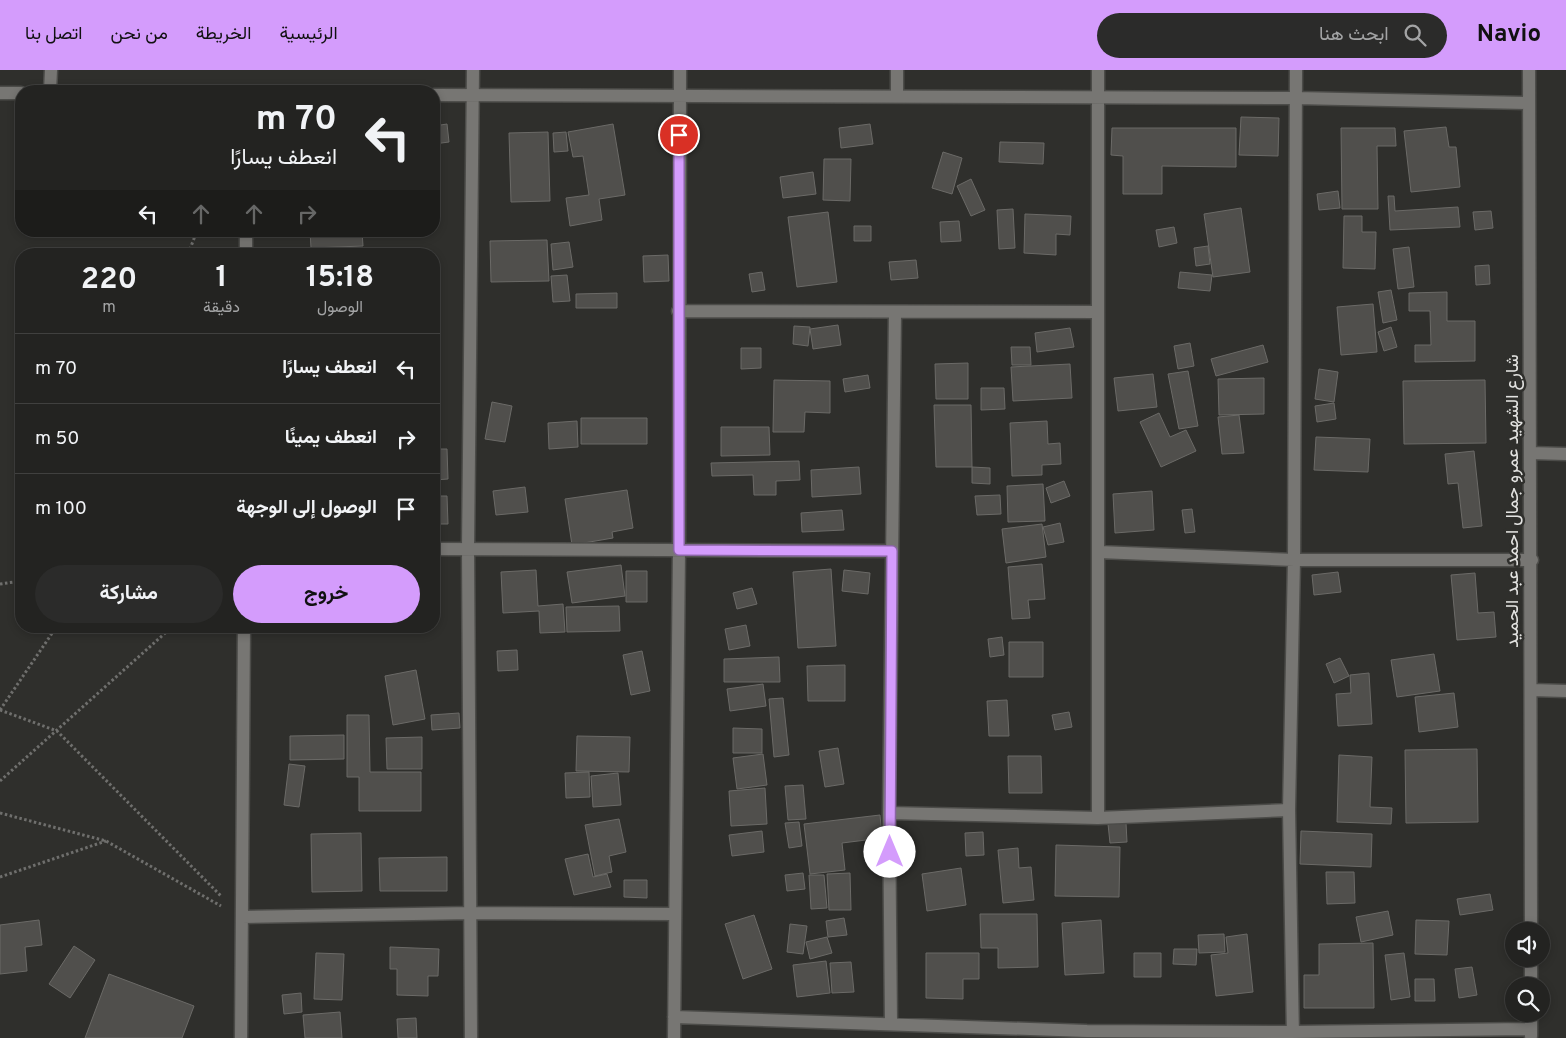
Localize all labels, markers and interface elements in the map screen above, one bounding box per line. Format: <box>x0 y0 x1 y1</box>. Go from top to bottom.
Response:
search box <box>1097 13 1447 58</box>
text: Navio <box>1477 20 1541 50</box>
icon: search <box>1401 21 1429 49</box>
text: اتصل بنا <box>25 23 83 46</box>
text: من نحن <box>111 23 168 46</box>
text: الخريطة <box>196 23 251 46</box>
text: الرئيسية <box>279 23 338 46</box>
text: ابحث هنا <box>1319 23 1389 47</box>
text: 70 m <box>256 98 337 142</box>
icon: left <box>355 105 420 170</box>
pin <box>658 114 700 156</box>
icon: arrive <box>665 121 693 149</box>
text: انعطف يسارًا <box>230 145 337 172</box>
icon: left <box>134 200 162 228</box>
icon: ahead <box>187 200 215 228</box>
icon: ahead <box>240 200 268 228</box>
icon: right <box>293 200 321 228</box>
text: 1 <box>215 260 227 297</box>
text: 15:18 <box>306 260 374 297</box>
text: 220 <box>81 262 137 299</box>
text: m <box>102 298 116 318</box>
text: دقيقة <box>203 298 240 318</box>
text: الوصول <box>317 298 363 318</box>
street label: شارع الشهيد عمرو جمال احمد عبد الحميد <box>1502 354 1525 648</box>
icon: left <box>392 355 420 383</box>
text: انعطف يسارًا <box>282 356 377 380</box>
text: 70 m <box>35 357 77 381</box>
icon: right <box>392 425 420 453</box>
text: انعطف يمينًا <box>285 426 377 450</box>
text: 50 m <box>35 427 80 451</box>
icon: arrive <box>392 495 420 523</box>
text: الوصول إلى الوجهة <box>236 496 377 520</box>
text: 100 m <box>35 497 87 521</box>
button: مشاركة <box>35 565 223 623</box>
button: خروج <box>233 565 420 623</box>
position arrow <box>863 825 915 877</box>
map controls <box>1505 922 1550 1022</box>
button: sound <box>1505 922 1550 967</box>
button: search <box>1505 977 1550 1022</box>

